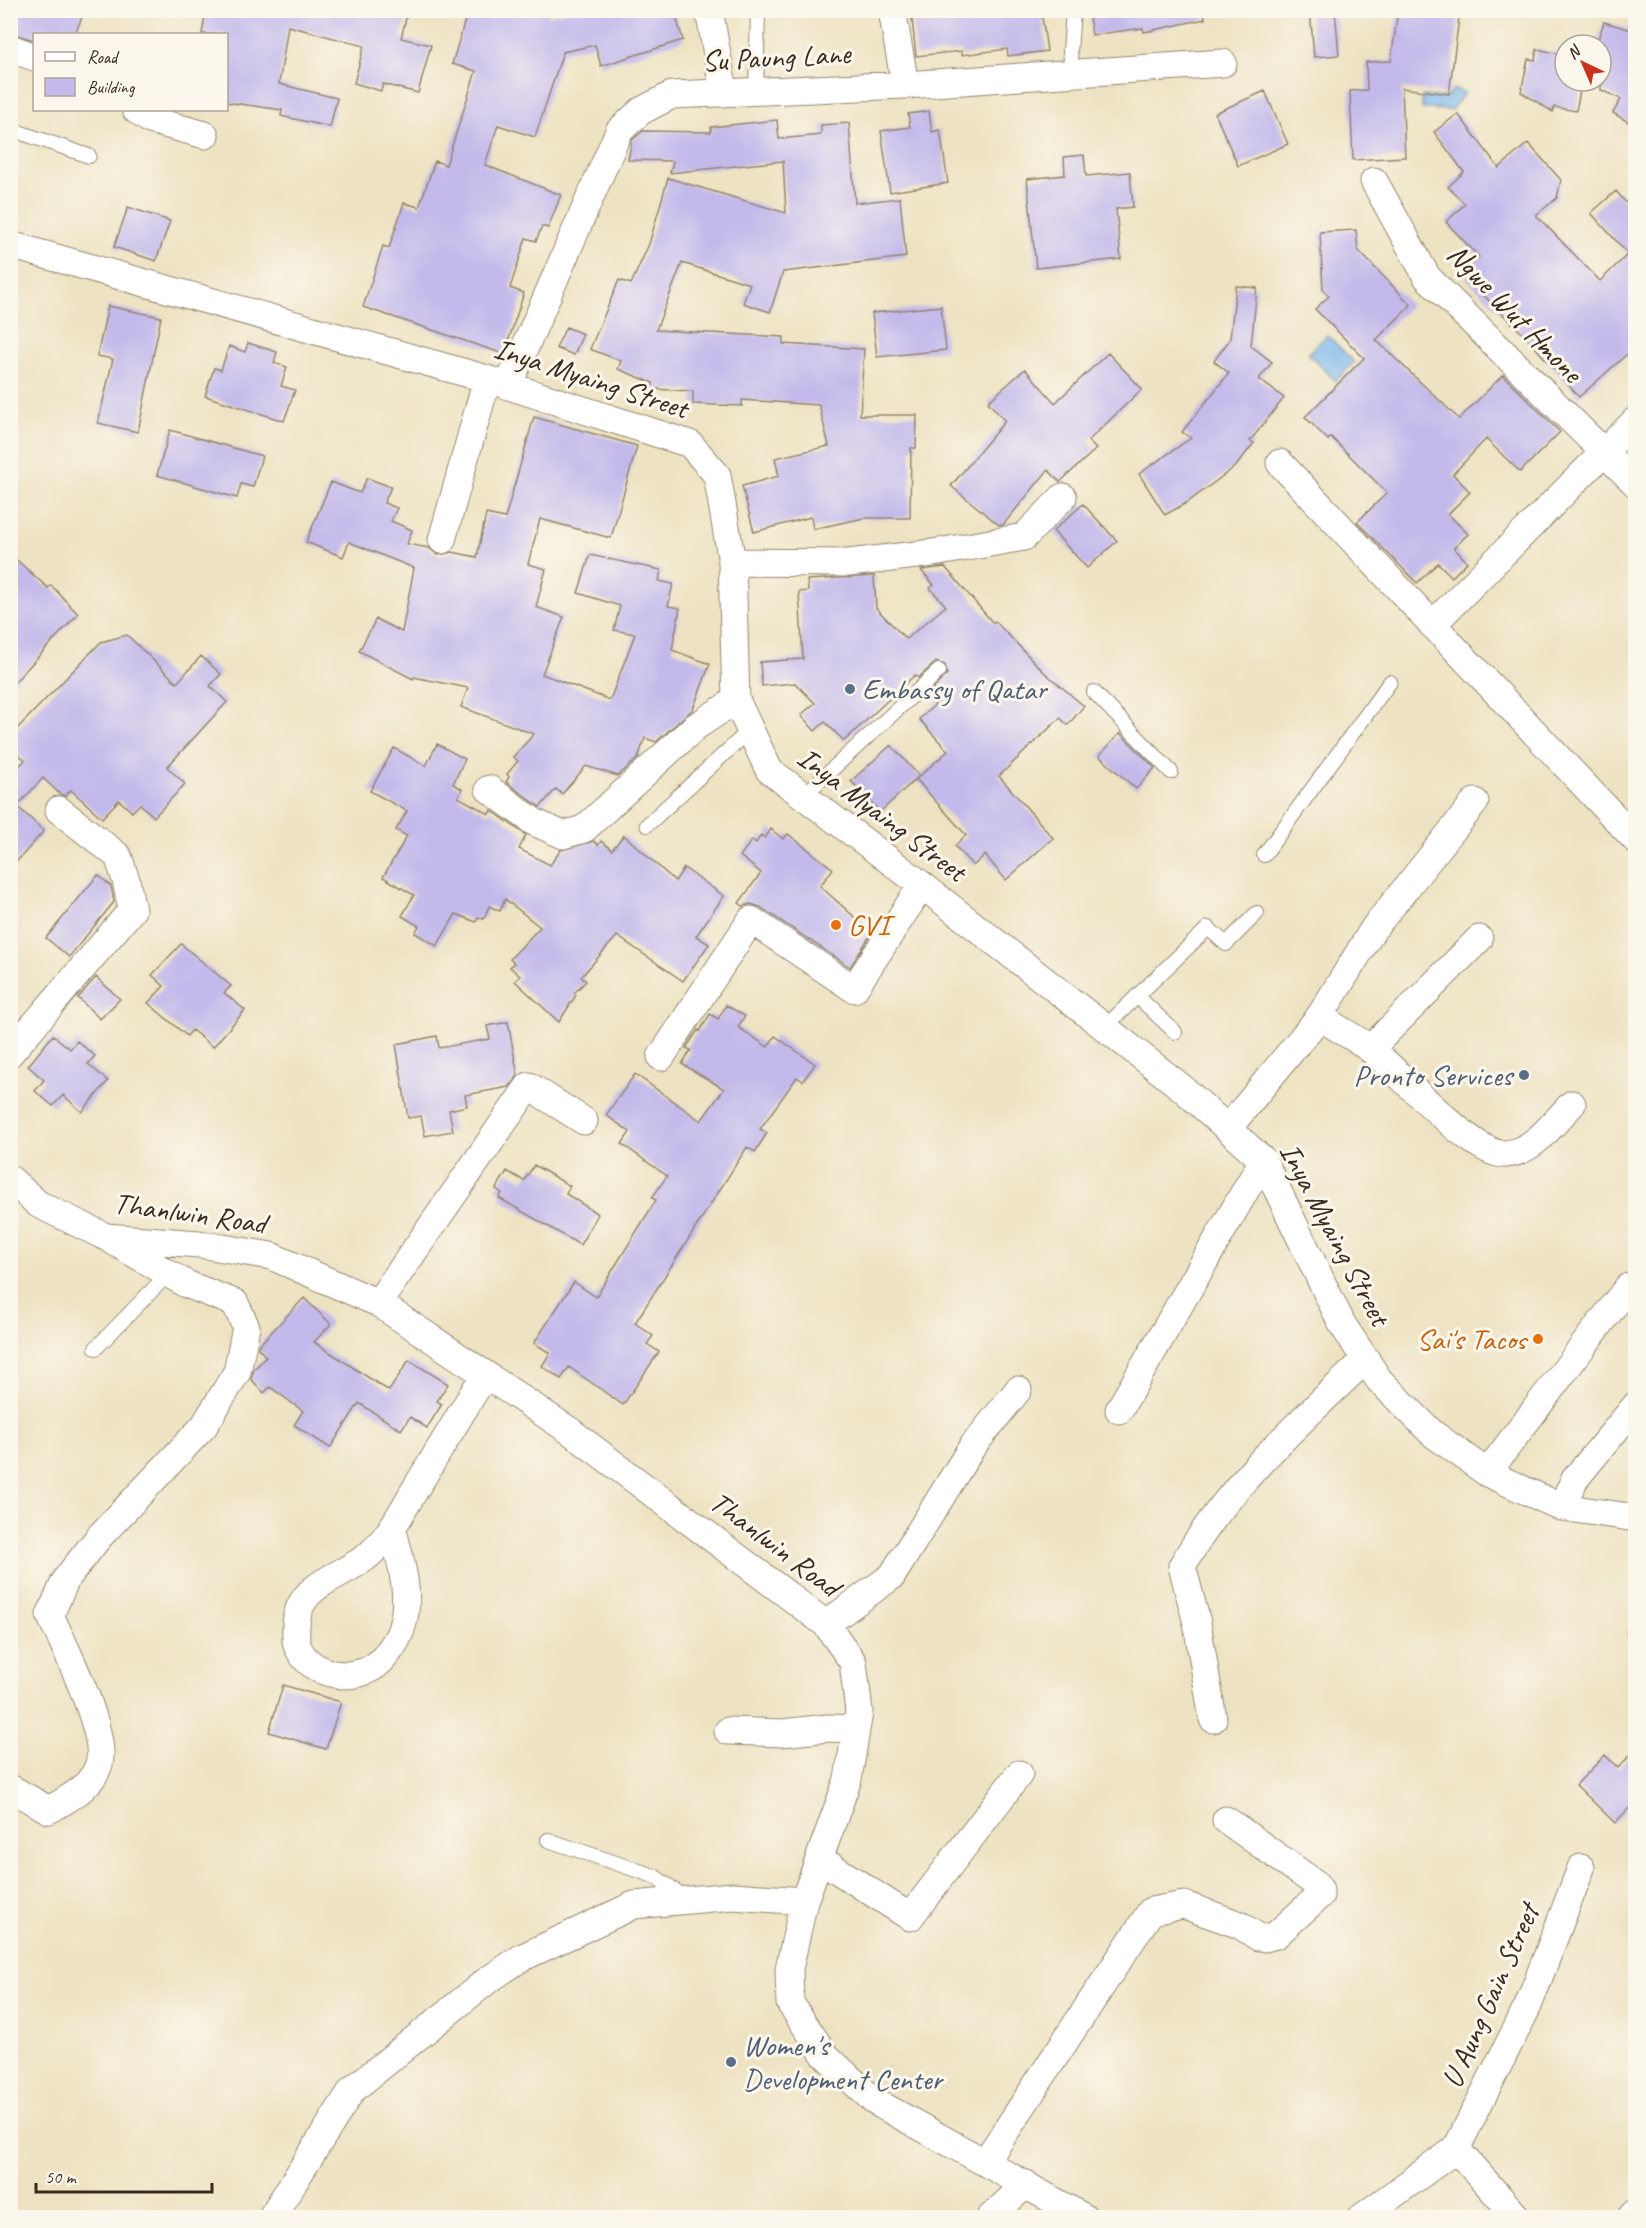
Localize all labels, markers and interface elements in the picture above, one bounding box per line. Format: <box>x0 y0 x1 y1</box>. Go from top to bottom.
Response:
legend <box>33 33 228 111</box>
north arrow <box>1553 33 1613 93</box>
street label: Su Paung Lane <box>701 34 853 80</box>
text: N <box>1563 40 1586 64</box>
text: Road <box>87 46 120 68</box>
text: Building <box>87 76 136 98</box>
street label: Ngwe Wut Hmone <box>1439 235 1592 392</box>
street label: Inya Myaing Street <box>489 329 696 428</box>
place label: Embassy of Qatar <box>862 670 1049 708</box>
marker: Embassy of Qatar <box>843 682 857 696</box>
street label: Inya Myaing Street <box>790 738 976 892</box>
place label: GVI <box>848 906 896 944</box>
marker: GVI <box>829 918 843 932</box>
place label: Pronto Services <box>1354 1056 1515 1094</box>
marker: Pronto Services <box>1517 1068 1531 1082</box>
street label: Inya Myaing Street <box>1271 1136 1400 1335</box>
street label: Thanlwin Road <box>112 1184 273 1243</box>
place label: Sai's Tacos <box>1417 1320 1529 1358</box>
marker: Sai's Tacos <box>1531 1332 1545 1346</box>
street label: Thanlwin Road <box>702 1483 851 1608</box>
street label: U Aung Gain Street <box>1433 1895 1549 2094</box>
place label: Women's Development Center <box>743 2026 944 2098</box>
marker: Women's Development Center <box>724 2055 738 2069</box>
scale bar <box>36 2156 212 2194</box>
text: 50 m <box>45 2166 78 2188</box>

